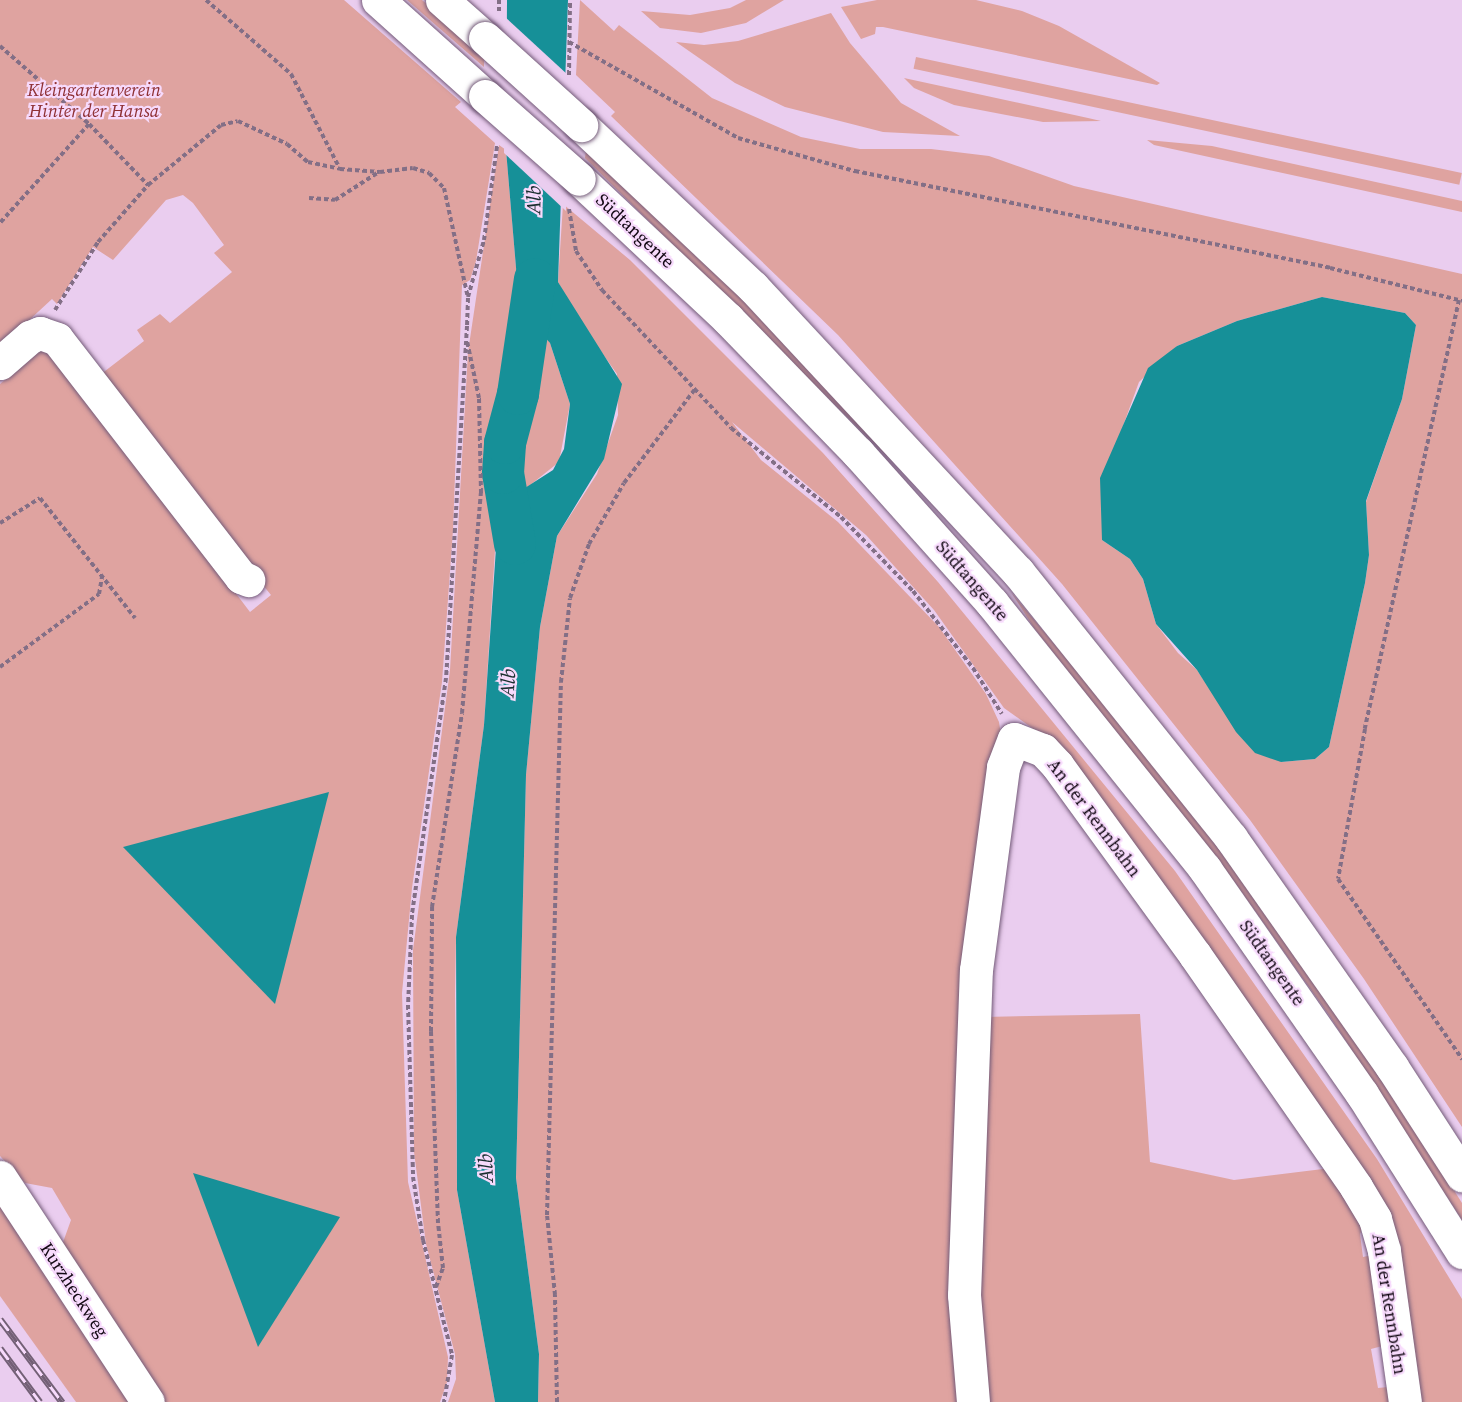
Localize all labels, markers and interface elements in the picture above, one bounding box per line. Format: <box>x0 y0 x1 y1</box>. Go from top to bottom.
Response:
park label: Kleingartenverein Hinter der Hansa <box>27 80 161 122</box>
water label: Alb <box>522 186 546 214</box>
street label: Südtangente <box>591 189 679 273</box>
street label: Südtangente <box>931 536 1013 626</box>
water label: Alb <box>495 668 521 698</box>
street label: An der Rennbahn <box>1043 755 1145 881</box>
street label: Südtangente <box>1235 916 1309 1010</box>
water label: Alb <box>474 1153 498 1183</box>
street label: An der Rennbahn <box>1367 1232 1411 1376</box>
street label: Kurzheckweg <box>35 1239 113 1341</box>

